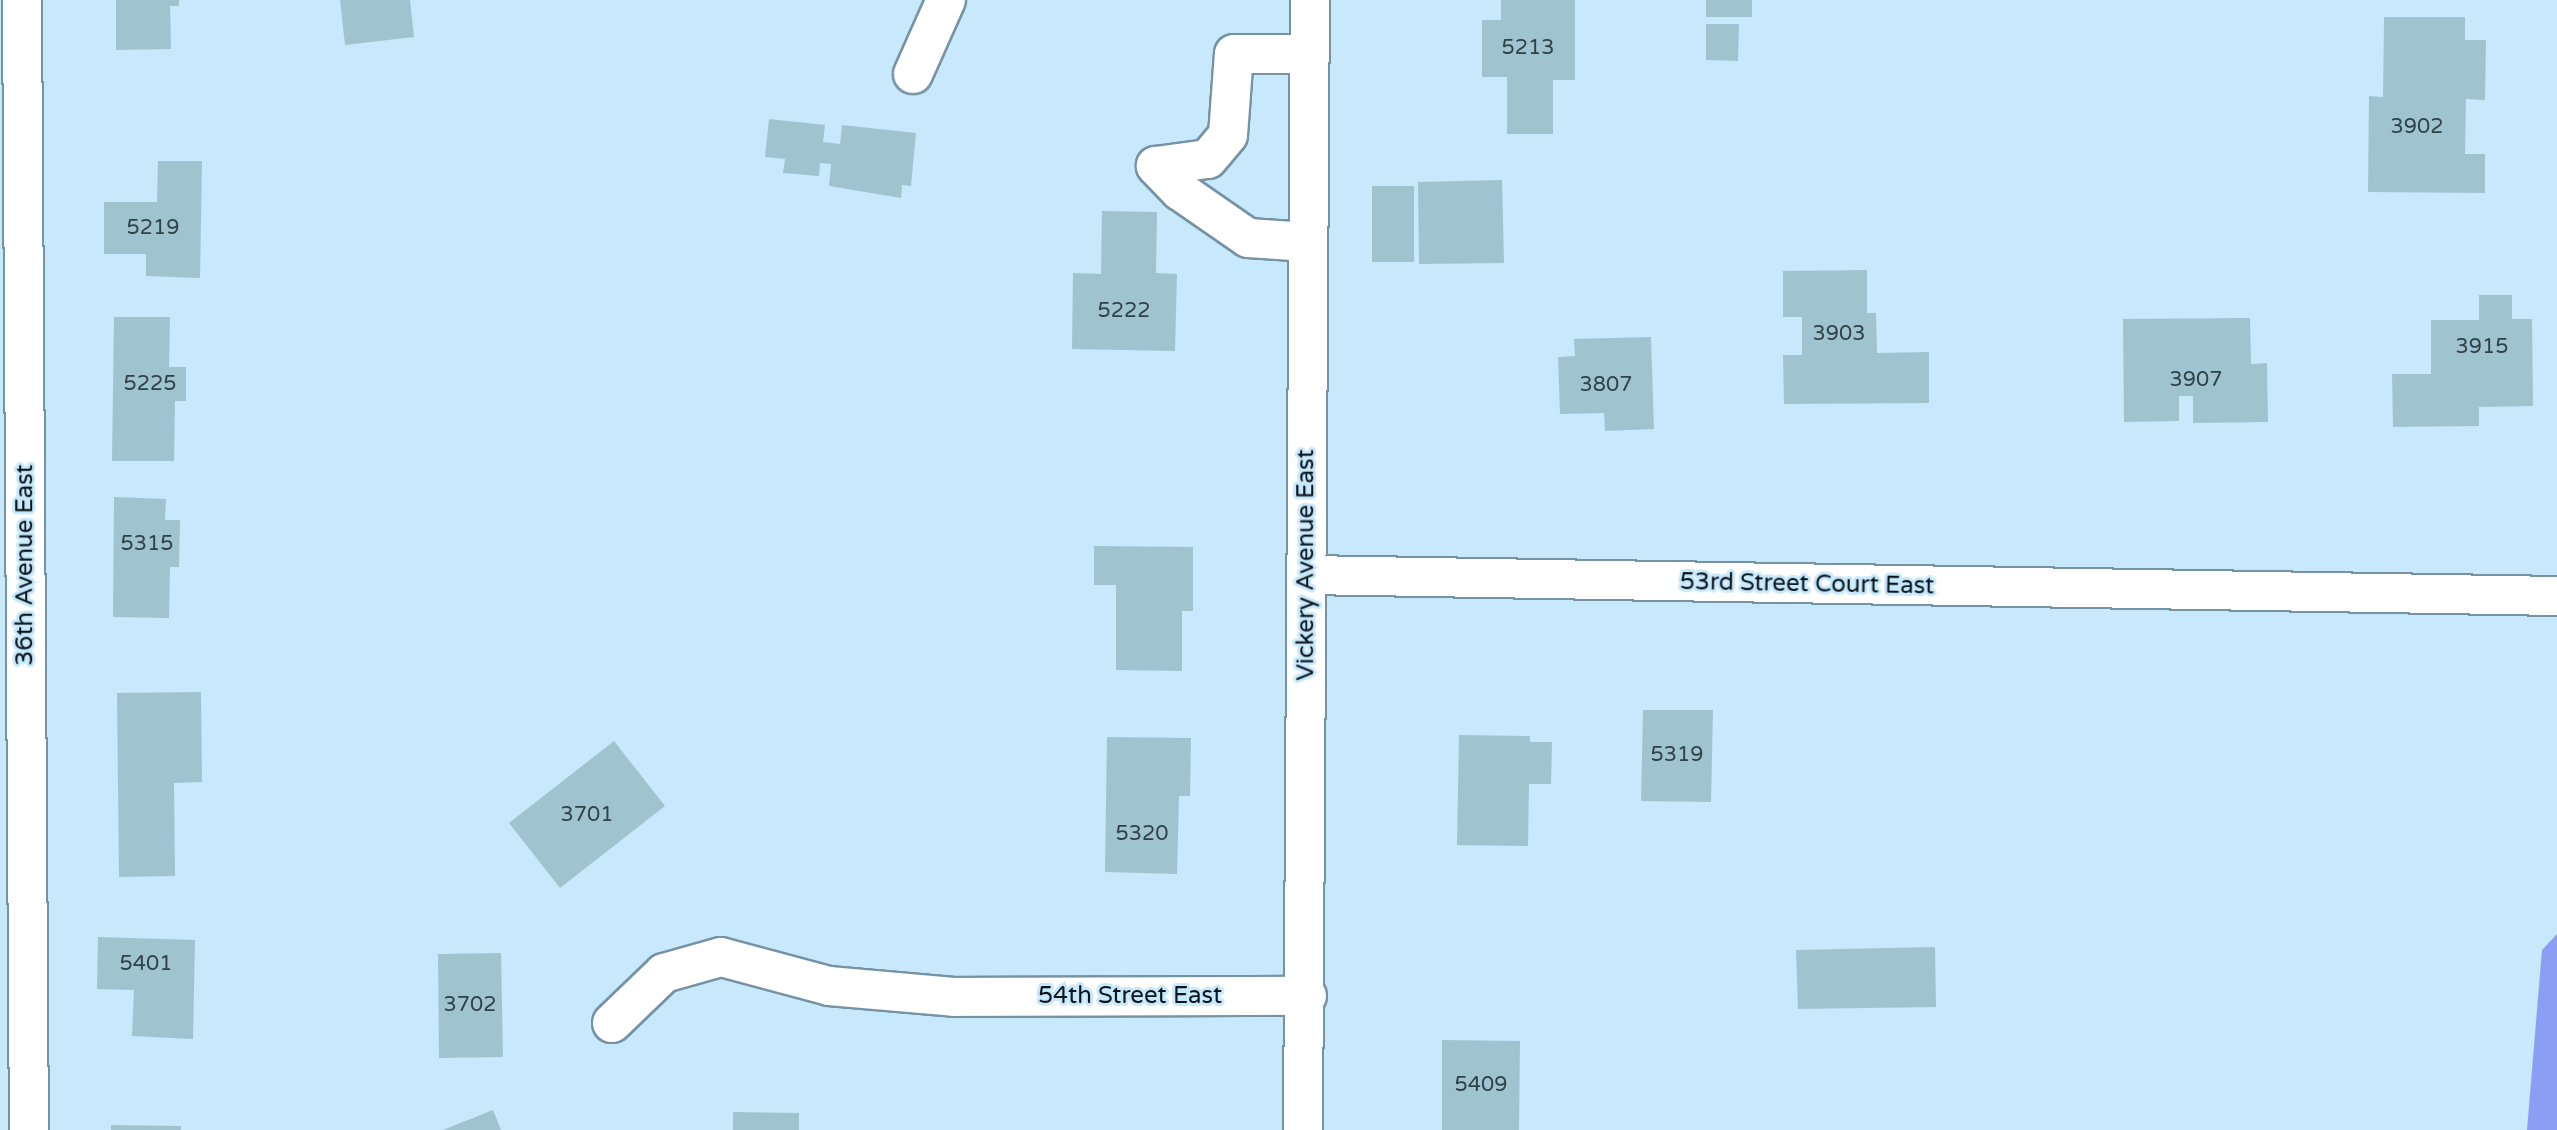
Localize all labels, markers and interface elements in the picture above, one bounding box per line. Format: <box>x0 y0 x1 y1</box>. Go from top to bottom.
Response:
house number: 5213 <box>1502 35 1554 61</box>
house number: 3902 <box>2391 114 2443 140</box>
house number: 5219 <box>127 215 179 241</box>
house number: 5222 <box>1098 298 1150 324</box>
house number: 3903 <box>1813 321 1865 347</box>
house number: 3915 <box>2456 334 2508 360</box>
house number: 3907 <box>2170 367 2222 393</box>
house number: 5225 <box>124 371 176 397</box>
house number: 3807 <box>1580 372 1632 398</box>
street label: Vickery Avenue East <box>1292 449 1320 681</box>
street label: 36th Avenue East <box>11 464 39 666</box>
house number: 5315 <box>121 531 173 557</box>
street label: 53rd Street Court East <box>1680 567 1934 601</box>
house number: 5319 <box>1651 742 1703 768</box>
house number: 3701 <box>561 802 613 828</box>
house number: 5320 <box>1116 821 1168 847</box>
house number: 5401 <box>120 951 172 977</box>
street label: 54th Street East <box>1038 982 1222 1010</box>
house number: 3702 <box>444 992 496 1018</box>
house number: 5409 <box>1455 1072 1507 1098</box>

